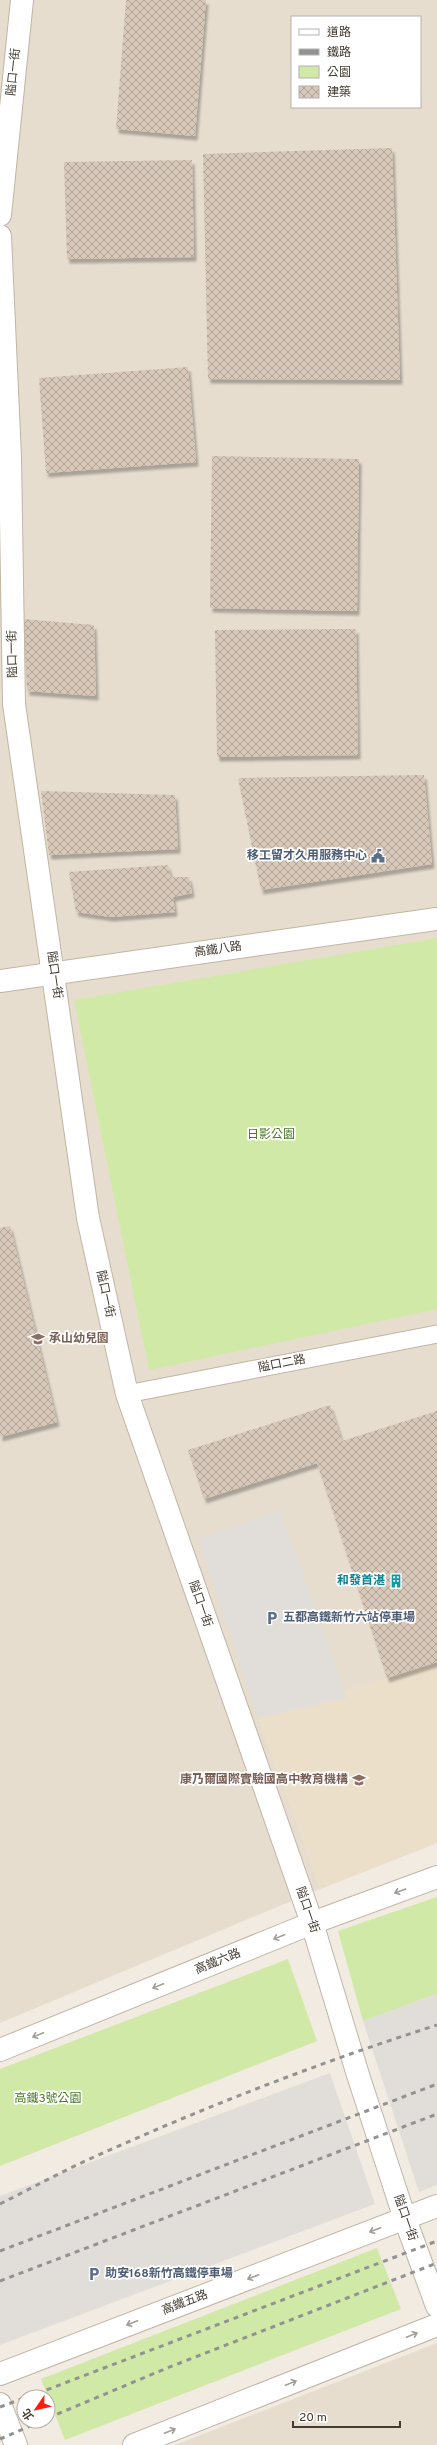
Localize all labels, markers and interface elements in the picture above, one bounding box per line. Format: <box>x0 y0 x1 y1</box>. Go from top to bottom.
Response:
legend <box>291 16 421 108</box>
text: 道路 <box>327 25 351 41</box>
text: 鐵路 <box>327 45 351 61</box>
street label: 隘口一街 <box>4 47 24 97</box>
text: 公園 <box>327 65 351 81</box>
text: 建築 <box>327 85 351 101</box>
street label: 隘口一街 <box>5 630 21 678</box>
place label: 移工留才久用服務中心 <box>247 848 367 864</box>
public building icon: 移工留才久用服務中心 <box>370 848 386 864</box>
street label: 高鐵八路 <box>193 939 243 961</box>
street label: 隘口一街 <box>43 950 65 1000</box>
park label: 日影公園 <box>247 1127 295 1143</box>
street label: 隘口一街 <box>92 1269 118 1319</box>
school or university icon: 承山幼兒園 <box>30 1331 46 1347</box>
place label: 承山幼兒園 <box>49 1331 109 1347</box>
street label: 隘口二路 <box>257 1352 307 1376</box>
place label: 和發首湛 <box>337 1573 385 1589</box>
building icon: 和發首湛 <box>388 1573 404 1589</box>
street label: 隘口一街 <box>185 1579 215 1629</box>
parking icon: 五都高鐵新竹六站停車場 <box>264 1610 280 1626</box>
place label: 五都高鐵新竹六站停車場 <box>283 1610 415 1626</box>
place label: 康乃爾國際實驗國高中教育機構 <box>180 1772 348 1788</box>
school or university icon: 康乃爾國際實驗國高中教育機構 <box>351 1772 367 1788</box>
street label: 隘口一街 <box>292 1885 322 1935</box>
one-way arrow <box>395 1887 407 1895</box>
one-way arrow <box>273 1934 285 1941</box>
street label: 高鐵六路 <box>193 1946 243 1978</box>
one-way arrow <box>153 1982 165 1990</box>
one-way arrow <box>32 2031 44 2039</box>
park label: 高鐵3號公園 <box>14 2091 82 2107</box>
street label: 隘口一街 <box>390 2193 420 2243</box>
one-way arrow <box>369 2227 381 2235</box>
parking icon: 助安168新竹高鐵停車場 <box>86 2266 102 2282</box>
place label: 助安168新竹高鐵停車場 <box>105 2266 233 2282</box>
one-way arrow <box>248 2273 260 2281</box>
street label: 高鐵五路 <box>160 2287 210 2319</box>
one-way arrow <box>126 2320 138 2328</box>
one-way arrow <box>405 2331 417 2339</box>
one-way arrow <box>284 2379 296 2386</box>
north arrow <box>16 2389 56 2429</box>
scale bar <box>293 2403 400 2429</box>
text: 北 <box>20 2406 37 2423</box>
text: 20 m <box>299 2410 327 2426</box>
one-way arrow <box>163 2426 175 2434</box>

